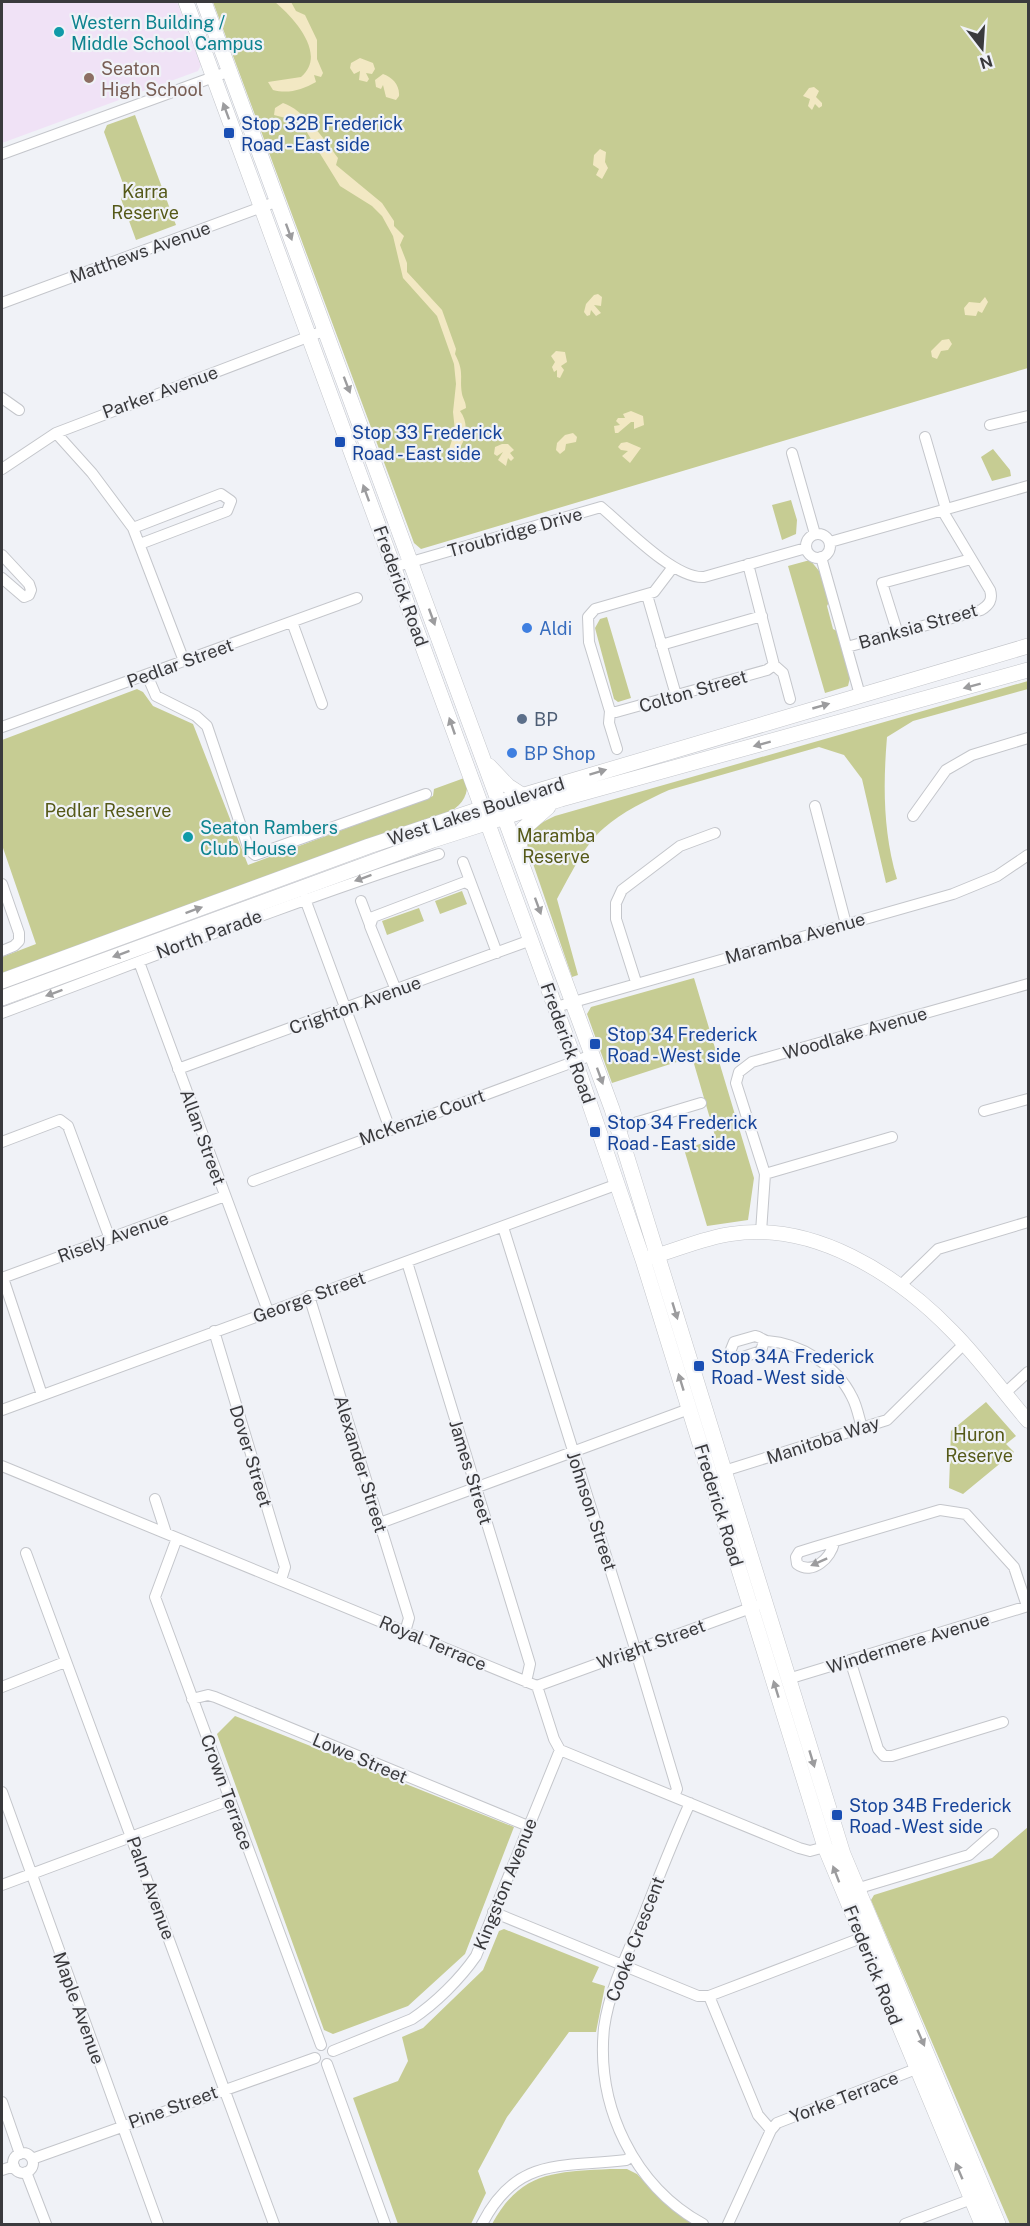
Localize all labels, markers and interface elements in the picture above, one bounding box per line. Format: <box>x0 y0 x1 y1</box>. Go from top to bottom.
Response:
place label: Western Building / Middle School Campus <box>71 12 263 54</box>
north arrow <box>952 18 1012 78</box>
marker: Western Building / Middle School Campus <box>52 25 66 39</box>
text: N <box>977 51 995 73</box>
place label: Seaton High School <box>101 58 203 100</box>
marker: Seaton High School <box>82 71 96 85</box>
one-way arrow <box>220 101 230 119</box>
place label: Stop 32B Frederick Road - East side <box>241 113 403 155</box>
marker: Stop 32B Frederick Road - East side <box>222 126 236 140</box>
park label: Karra Reserve <box>111 181 179 223</box>
street label: Matthews Avenue <box>67 217 213 287</box>
one-way arrow <box>285 223 295 241</box>
street label: Parker Avenue <box>99 361 221 423</box>
one-way arrow <box>342 376 352 394</box>
place label: Stop 33 Frederick Road - East side <box>352 422 503 464</box>
marker: Stop 33 Frederick Road - East side <box>333 435 347 449</box>
one-way arrow <box>361 484 371 502</box>
street label: Troubridge Drive <box>445 503 585 561</box>
street label: Frederick Road <box>369 523 433 649</box>
street label: Banksia Street <box>856 599 980 653</box>
one-way arrow <box>427 608 437 626</box>
place label: Aldi <box>539 618 572 639</box>
marker: Aldi <box>520 621 534 635</box>
street label: Pedlar Street <box>124 634 236 692</box>
street label: Colton Street <box>636 666 750 716</box>
one-way arrow <box>963 682 981 691</box>
one-way arrow <box>812 701 830 710</box>
place label: BP <box>534 709 558 730</box>
marker: BP <box>515 712 529 726</box>
one-way arrow <box>447 716 457 734</box>
one-way arrow <box>753 739 771 749</box>
place label: BP Shop <box>524 743 595 764</box>
marker: BP Shop <box>505 746 519 760</box>
one-way arrow <box>589 767 607 776</box>
street label: West Lakes Boulevard <box>385 773 567 849</box>
park label: Pedlar Reserve <box>45 800 171 821</box>
place label: Seaton Rambers Club House <box>200 817 338 859</box>
park label: Maramba Reserve <box>517 825 595 867</box>
marker: Seaton Rambers Club House <box>181 830 195 844</box>
one-way arrow <box>354 873 372 883</box>
one-way arrow <box>533 897 543 915</box>
street label: North Parade <box>153 905 265 963</box>
one-way arrow <box>185 905 203 914</box>
street label: Maramba Avenue <box>722 908 868 968</box>
one-way arrow <box>112 950 130 959</box>
street label: Crighton Avenue <box>286 971 424 1039</box>
street label: Frederick Road <box>536 980 600 1106</box>
one-way arrow <box>45 989 63 999</box>
street label: Woodlake Avenue <box>781 1002 929 1064</box>
place label: Stop 34 Frederick Road - West side <box>607 1024 758 1066</box>
marker: Stop 34 Frederick Road - West side <box>588 1037 602 1051</box>
one-way arrow <box>596 1067 606 1085</box>
street label: McKenzie Court <box>356 1085 488 1149</box>
street label: Allan Street <box>176 1086 230 1188</box>
place label: Stop 34 Frederick Road - East side <box>607 1112 758 1154</box>
marker: Stop 34 Frederick Road - East side <box>588 1125 602 1139</box>
street label: Risely Avenue <box>55 1207 171 1267</box>
street label: George Street <box>250 1267 368 1327</box>
one-way arrow <box>671 1302 680 1320</box>
place label: Stop 34A Frederick Road - West side <box>711 1346 874 1388</box>
marker: Stop 34A Frederick Road - West side <box>692 1359 706 1373</box>
one-way arrow <box>676 1373 685 1391</box>
street label: Alexander Street <box>330 1393 392 1535</box>
street label: Dover Street <box>226 1402 276 1510</box>
street label: Manitoba Way <box>764 1412 883 1468</box>
street label: James Street <box>445 1417 497 1527</box>
park label: Huron Reserve <box>945 1424 1013 1466</box>
street label: Frederick Road <box>690 1441 748 1569</box>
street label: Johnson Street <box>563 1449 621 1573</box>
one-way arrow <box>810 1558 827 1567</box>
street label: Windermere Avenue <box>824 1608 992 1678</box>
street label: Royal Terrace <box>376 1611 490 1675</box>
street label: Wright Street <box>594 1615 708 1673</box>
one-way arrow <box>771 1680 780 1698</box>
street label: Lowe Street <box>309 1729 411 1787</box>
street label: Crown Terrace <box>196 1731 258 1853</box>
one-way arrow <box>808 1750 818 1768</box>
place label: Stop 34B Frederick Road - West side <box>849 1795 1012 1837</box>
marker: Stop 34B Frederick Road - West side <box>830 1808 844 1822</box>
street label: Kingston Avenue <box>469 1815 541 1953</box>
street label: Palm Avenue <box>123 1833 179 1943</box>
one-way arrow <box>831 1865 840 1883</box>
street label: Cooke Crescent <box>601 1873 669 2005</box>
street label: Frederick Road <box>839 1902 907 2028</box>
street label: Maple Avenue <box>49 1949 109 2067</box>
one-way arrow <box>916 2030 925 2047</box>
street label: Yorke Terrace <box>787 2067 901 2127</box>
street label: Pine Street <box>126 2081 220 2133</box>
one-way arrow <box>954 2161 964 2179</box>

